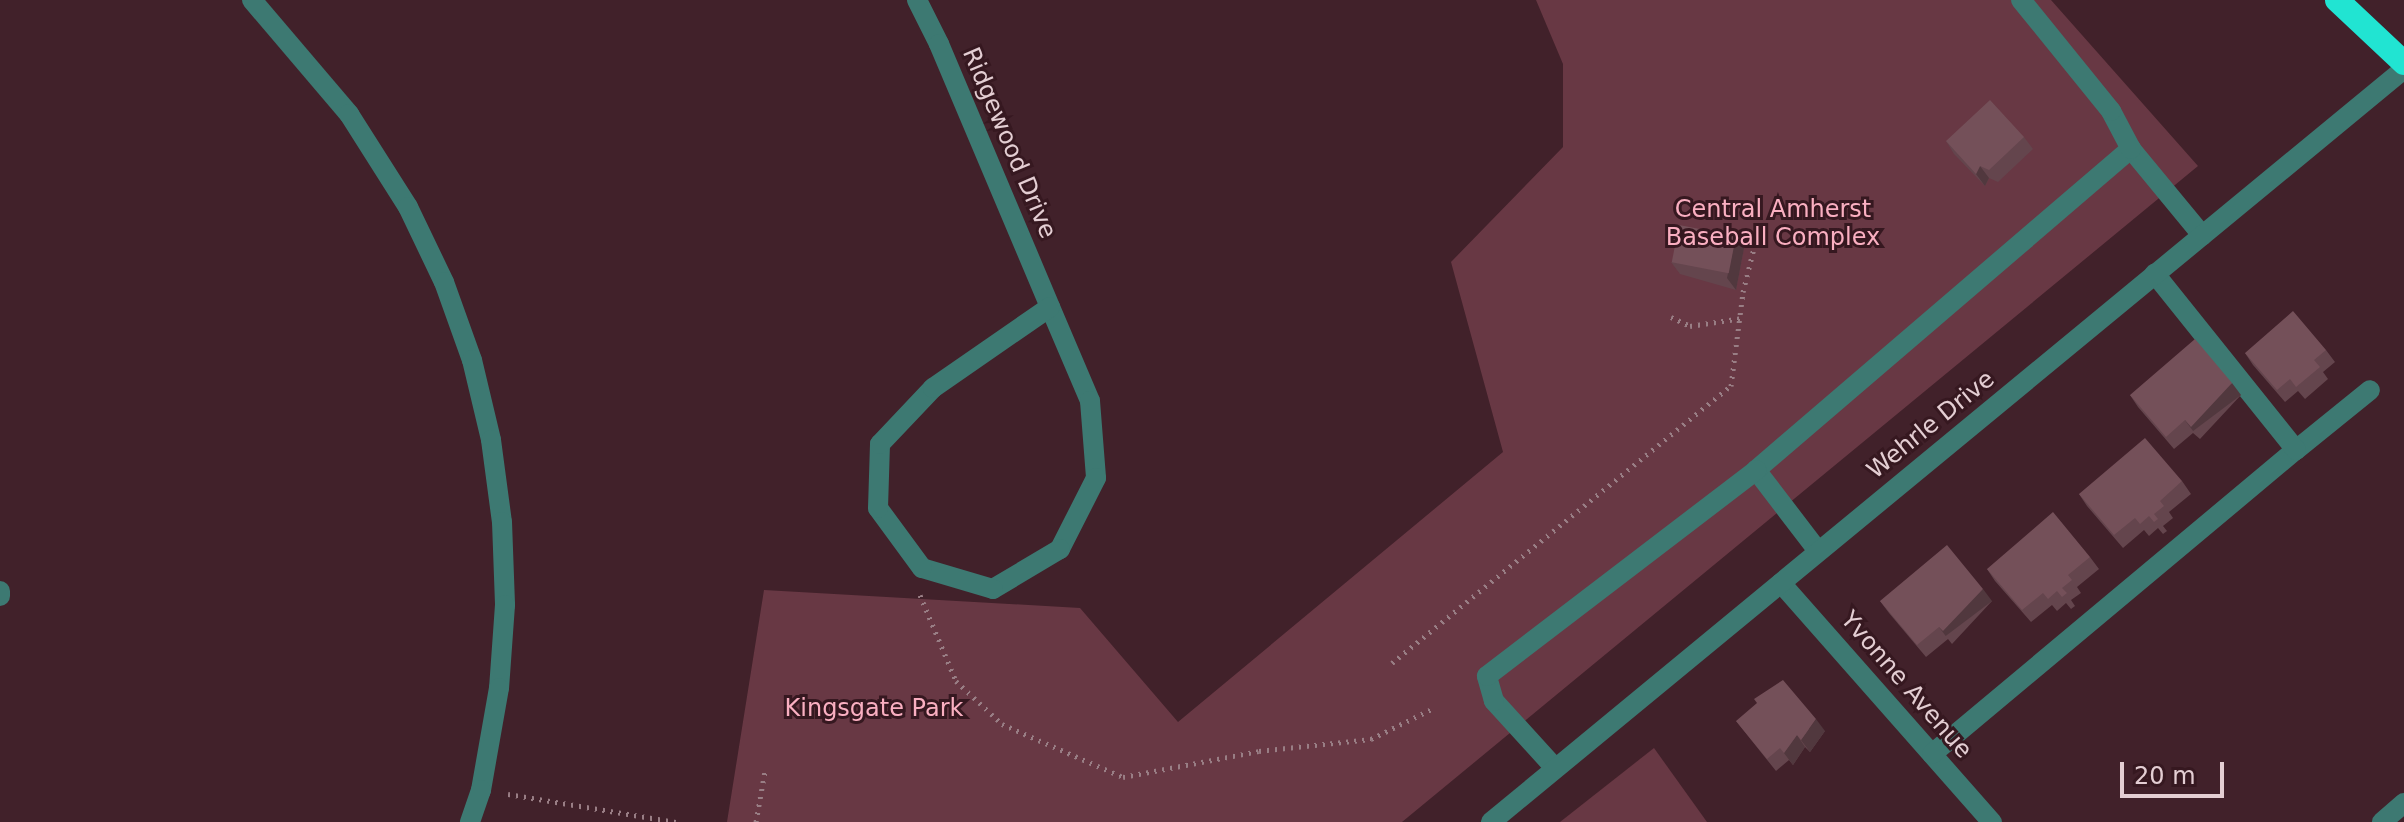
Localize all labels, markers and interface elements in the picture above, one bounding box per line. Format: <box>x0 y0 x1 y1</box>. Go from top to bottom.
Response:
street label: Ridgewood Drive <box>956 43 1062 243</box>
park label: Central Amherst Baseball Complex <box>1666 196 1880 252</box>
street label: Wehrle Drive <box>1862 365 2000 485</box>
street label: Yvonne Avenue <box>1834 606 1978 764</box>
park label: Kingsgate Park <box>785 695 963 723</box>
scale bar <box>2124 746 2228 796</box>
text: 20 m <box>2134 762 2196 790</box>

